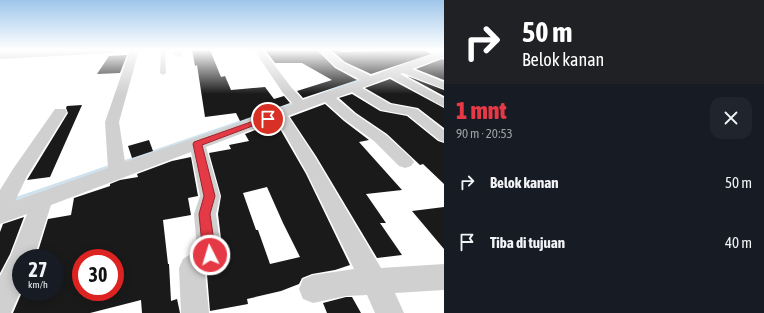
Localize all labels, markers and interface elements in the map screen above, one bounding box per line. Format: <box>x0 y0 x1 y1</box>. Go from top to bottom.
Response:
icon: right <box>456 16 508 68</box>
text: 50 m <box>522 16 572 48</box>
text: Belok kanan <box>522 49 604 70</box>
text: 1 mnt <box>456 97 506 124</box>
button: close <box>710 97 752 139</box>
pin <box>251 102 285 136</box>
icon: arrive <box>257 108 279 130</box>
text: 90 m · 20:53 <box>456 126 513 141</box>
icon: right <box>456 171 478 193</box>
text: Belok kanan <box>490 174 559 191</box>
text: 50 m <box>725 174 752 191</box>
icon: arrive <box>456 231 478 253</box>
position arrow <box>189 234 231 276</box>
text: Tiba di tujuan <box>490 234 565 251</box>
text: 40 m <box>725 234 752 251</box>
speed limit sign: 30 <box>72 249 124 301</box>
text: 27 <box>29 258 47 281</box>
text: km/h <box>28 279 48 290</box>

